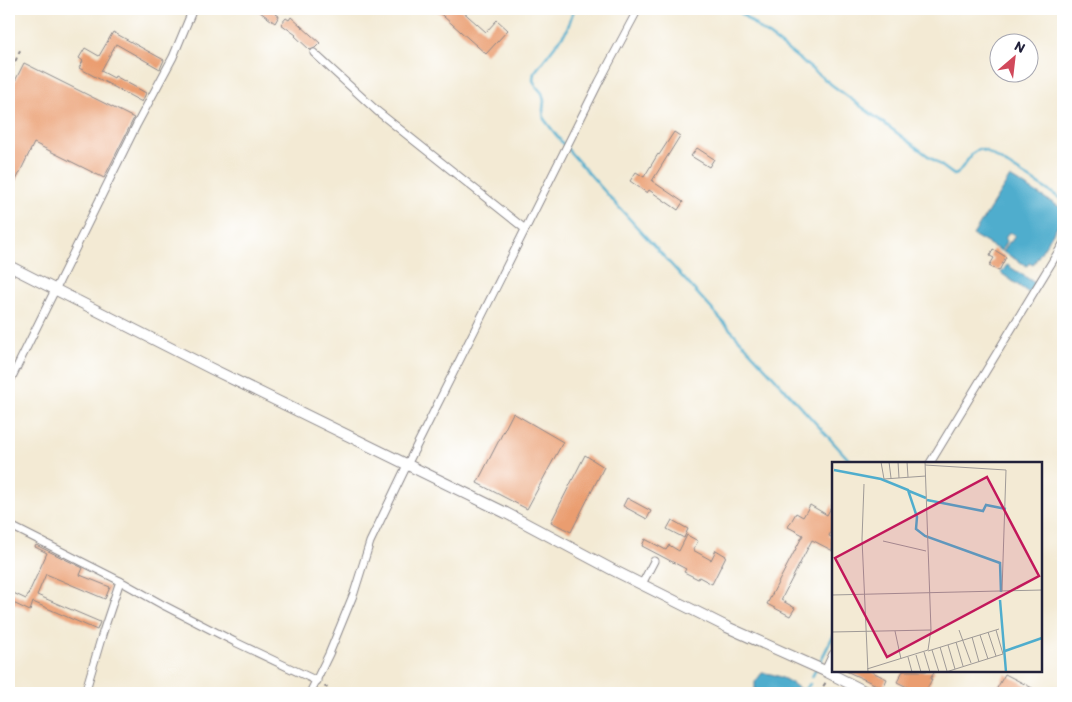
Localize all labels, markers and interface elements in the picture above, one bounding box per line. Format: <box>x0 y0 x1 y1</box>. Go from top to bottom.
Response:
north arrow <box>990 32 1040 82</box>
text: N <box>1012 37 1028 57</box>
inset map <box>832 462 1042 672</box>

